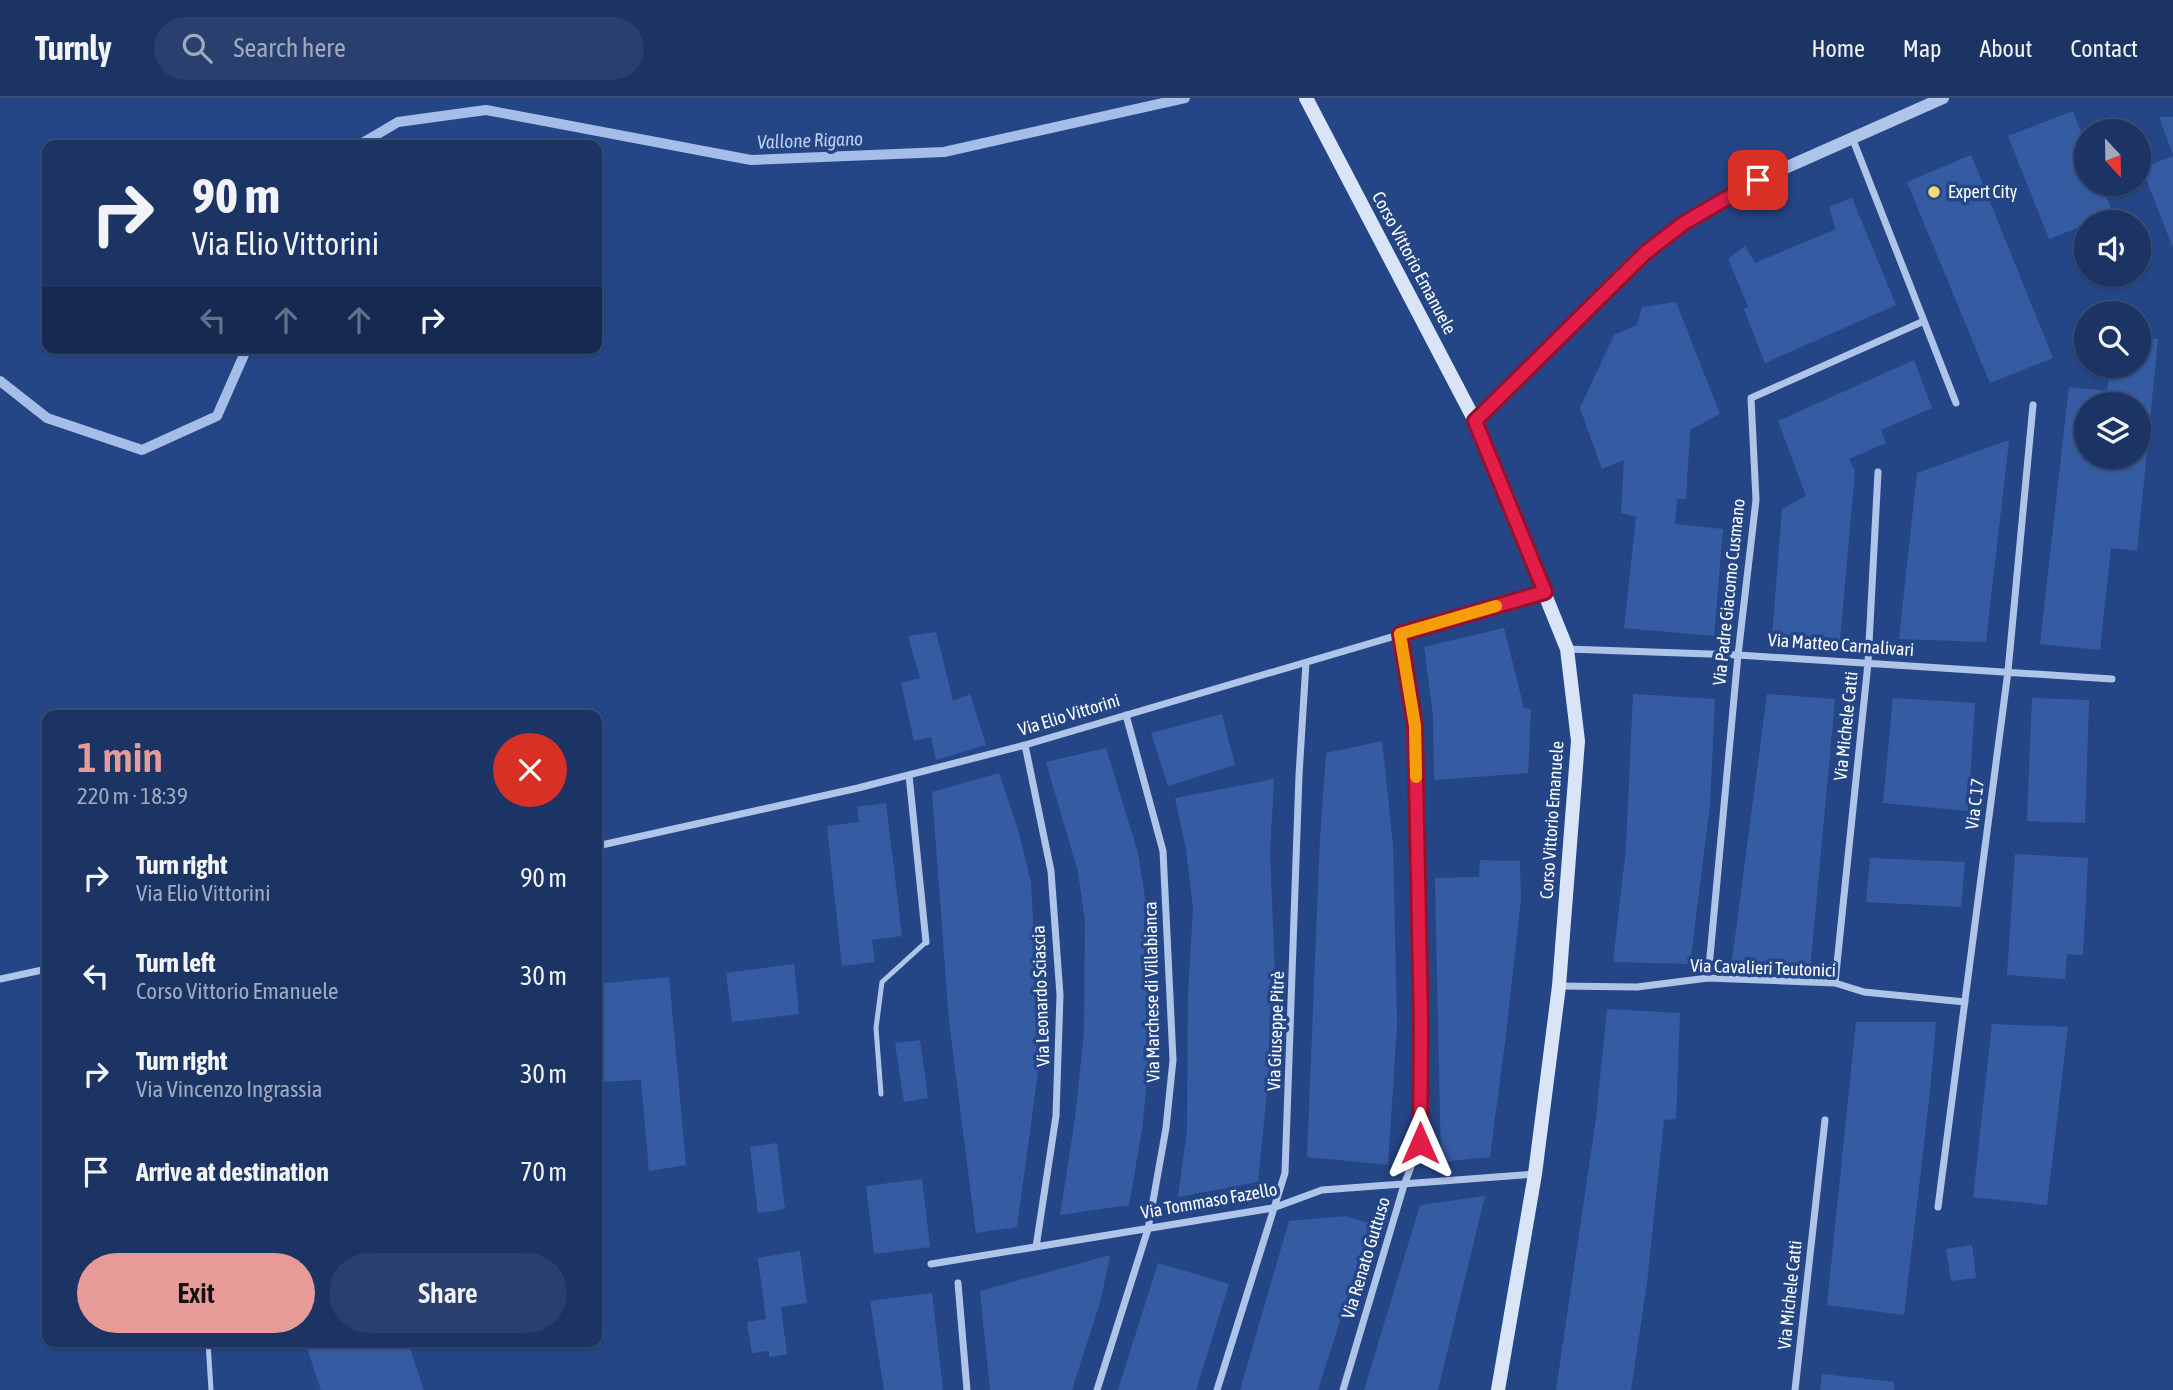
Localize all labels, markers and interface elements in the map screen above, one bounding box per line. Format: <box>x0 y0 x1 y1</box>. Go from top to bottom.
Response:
search box <box>154 17 644 80</box>
text: Turnly <box>35 29 112 67</box>
icon: search <box>178 29 216 67</box>
text: Search here <box>234 33 346 63</box>
text: Home <box>1811 35 1865 62</box>
text: Map <box>1903 35 1941 62</box>
text: About <box>1979 35 2032 62</box>
text: Contact <box>2070 35 2138 62</box>
north arrow <box>2074 119 2151 196</box>
map controls <box>2074 119 2151 469</box>
water label: Vallone Rigano <box>757 127 863 153</box>
pin <box>1728 150 1788 210</box>
icon: arrive <box>1739 161 1777 199</box>
text: 90 m <box>192 167 280 223</box>
icon: right <box>77 168 168 259</box>
place label: Expert City <box>1948 181 2017 202</box>
marker: Expert City <box>1926 184 1942 200</box>
street label: Corso Vittorio Emanuele <box>1368 188 1461 338</box>
button: sound <box>2074 210 2151 287</box>
text: Via Elio Vittorini <box>192 225 379 262</box>
icon: left <box>194 301 232 339</box>
icon: ahead <box>267 301 305 339</box>
icon: ahead <box>340 301 378 339</box>
icon: right <box>413 301 451 339</box>
button: search <box>2074 301 2151 378</box>
button: layers <box>2074 392 2151 469</box>
street label: Via Padre Giacomo Cusmano <box>1708 497 1749 686</box>
street label: Via Matteo Carnalivari <box>1767 629 1915 660</box>
street label: Via Michele Catti <box>1829 670 1862 782</box>
street label: Via Elio Vittorini <box>1015 689 1122 740</box>
text: 1 min <box>77 733 163 781</box>
button: close <box>493 733 567 807</box>
street label: Corso Vittorio Emanuele <box>1535 740 1568 900</box>
street label: Via C 17 <box>1961 777 1988 831</box>
text: 220 m · 18:39 <box>77 783 188 809</box>
text: Turn right <box>136 850 227 880</box>
icon: right <box>77 859 115 897</box>
text: 90 m <box>520 863 567 893</box>
text: Via Elio Vittorini <box>136 880 270 906</box>
street label: Via Marchese di Villabianca <box>1139 901 1164 1083</box>
street label: Via Leonardo Sciascia <box>1028 925 1053 1067</box>
text: Turn left <box>136 948 216 978</box>
street label: Via Cavalieri Teutonici <box>1690 954 1836 981</box>
icon: left <box>77 957 115 995</box>
text: 30 m <box>520 961 567 991</box>
street label: Via Giuseppe Pitrè <box>1263 971 1288 1091</box>
text: Corso Vittorio Emanuele <box>136 978 339 1004</box>
text: Turn right <box>136 1046 227 1076</box>
icon: right <box>77 1055 115 1093</box>
text: 30 m <box>520 1059 567 1089</box>
text: Via Vincenzo Ingrassia <box>136 1076 322 1102</box>
position arrow <box>1383 1106 1457 1180</box>
icon: arrive <box>77 1153 115 1191</box>
text: Arrive at destination <box>136 1157 329 1187</box>
text: 70 m <box>520 1157 567 1187</box>
street label: Via Tommaso Fazello <box>1139 1178 1279 1223</box>
street label: Via Renato Guttuso <box>1337 1194 1394 1321</box>
street label: Via Michele Catti <box>1773 1239 1806 1351</box>
button: Exit <box>77 1253 315 1333</box>
button: Share <box>329 1253 567 1333</box>

